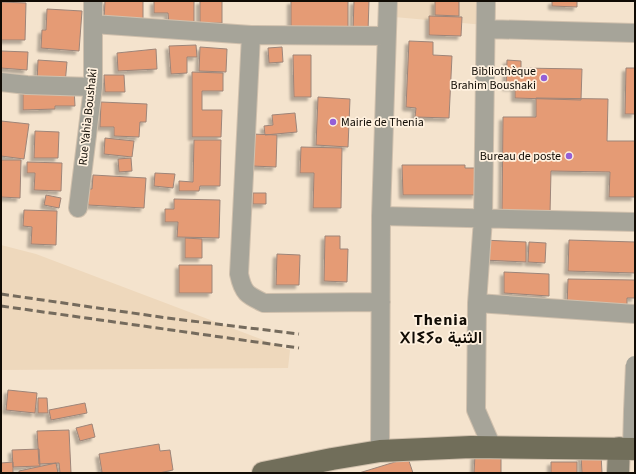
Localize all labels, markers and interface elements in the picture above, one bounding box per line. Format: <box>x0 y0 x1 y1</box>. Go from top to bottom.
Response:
place label: Bibliothèque Brahim Boushaki <box>451 63 536 94</box>
street label: Rue Yahia Boushaki <box>74 68 102 166</box>
marker: Bibliothèque Brahim Boushaki <box>539 73 549 83</box>
place label: Mairie de Thenia <box>341 114 424 131</box>
marker: Mairie de Thenia <box>328 117 338 127</box>
place label: Bureau de poste <box>480 148 561 165</box>
marker: Bureau de poste <box>564 151 574 161</box>
district label: Thenia ⵝⵏⵉⵢⴰ الثنية <box>400 309 482 349</box>

